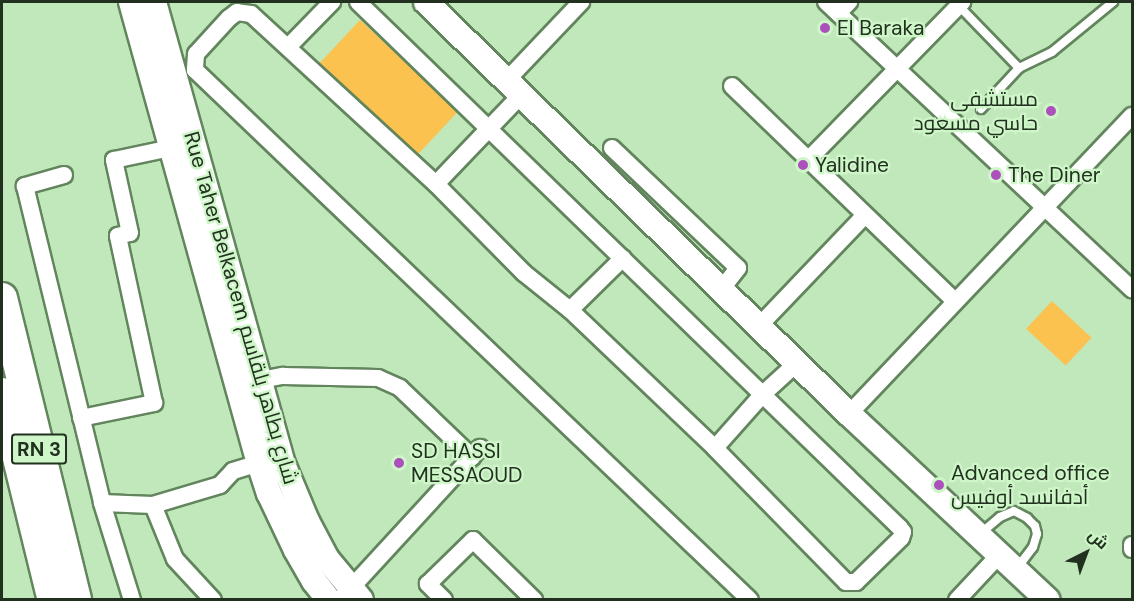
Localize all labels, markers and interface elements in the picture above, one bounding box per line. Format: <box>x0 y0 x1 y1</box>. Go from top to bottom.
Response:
place label: El Baraka <box>837 15 924 41</box>
marker: El Baraka <box>818 21 832 35</box>
place label: مستشفى حاسي مسعود <box>913 86 1038 136</box>
marker: مستشفى حاسي مسعود <box>1042 102 1060 120</box>
street label: Rue Taher Belkacem شارع بطاهر بلقاسم <box>178 129 304 487</box>
place label: Yalidine <box>815 152 889 178</box>
marker: Yalidine <box>796 158 810 172</box>
place label: The Diner <box>1008 162 1101 188</box>
marker: The Diner <box>989 168 1003 182</box>
road number: RN 3 <box>10 432 68 466</box>
place label: SD HASSI MESSAOUD <box>411 438 522 488</box>
marker: SD HASSI MESSAOUD <box>392 456 406 470</box>
place label: Advanced office أدفانسد أوفيس <box>951 460 1110 510</box>
marker: Advanced office أدفانسد أوفيس <box>932 478 946 492</box>
north arrow <box>1056 523 1116 583</box>
text: ش <box>1084 525 1113 554</box>

